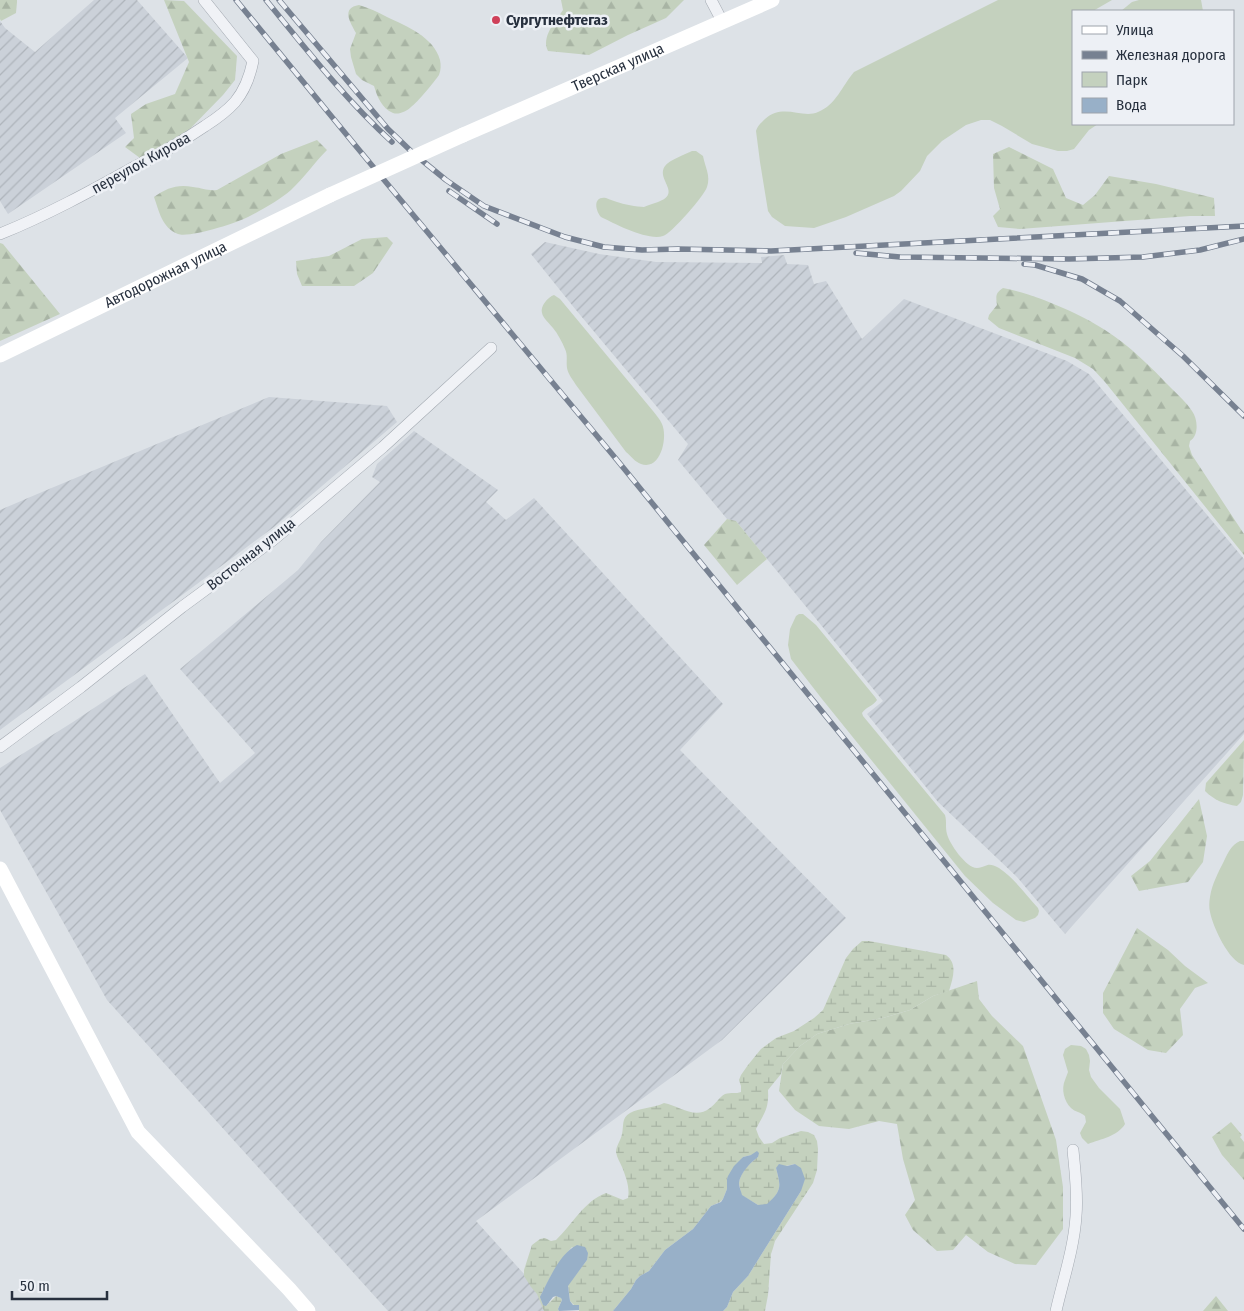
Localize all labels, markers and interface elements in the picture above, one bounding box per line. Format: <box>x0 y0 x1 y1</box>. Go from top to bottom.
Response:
legend <box>1072 10 1234 125</box>
place label: Сургутнефтегаз <box>506 11 608 29</box>
marker: Сургутнефтегаз <box>490 14 502 26</box>
text: Улица <box>1115 21 1154 39</box>
street label: Тверская улица <box>569 39 667 95</box>
text: Железная дорога <box>1116 46 1226 64</box>
text: Парк <box>1116 71 1147 89</box>
text: Вода <box>1116 96 1147 114</box>
street label: переулок Кирова <box>89 128 193 198</box>
street label: Автодорожная улица <box>102 238 229 312</box>
street label: Восточная улица <box>203 514 299 594</box>
scale bar <box>12 1268 108 1300</box>
text: 50 m <box>20 1277 50 1295</box>

